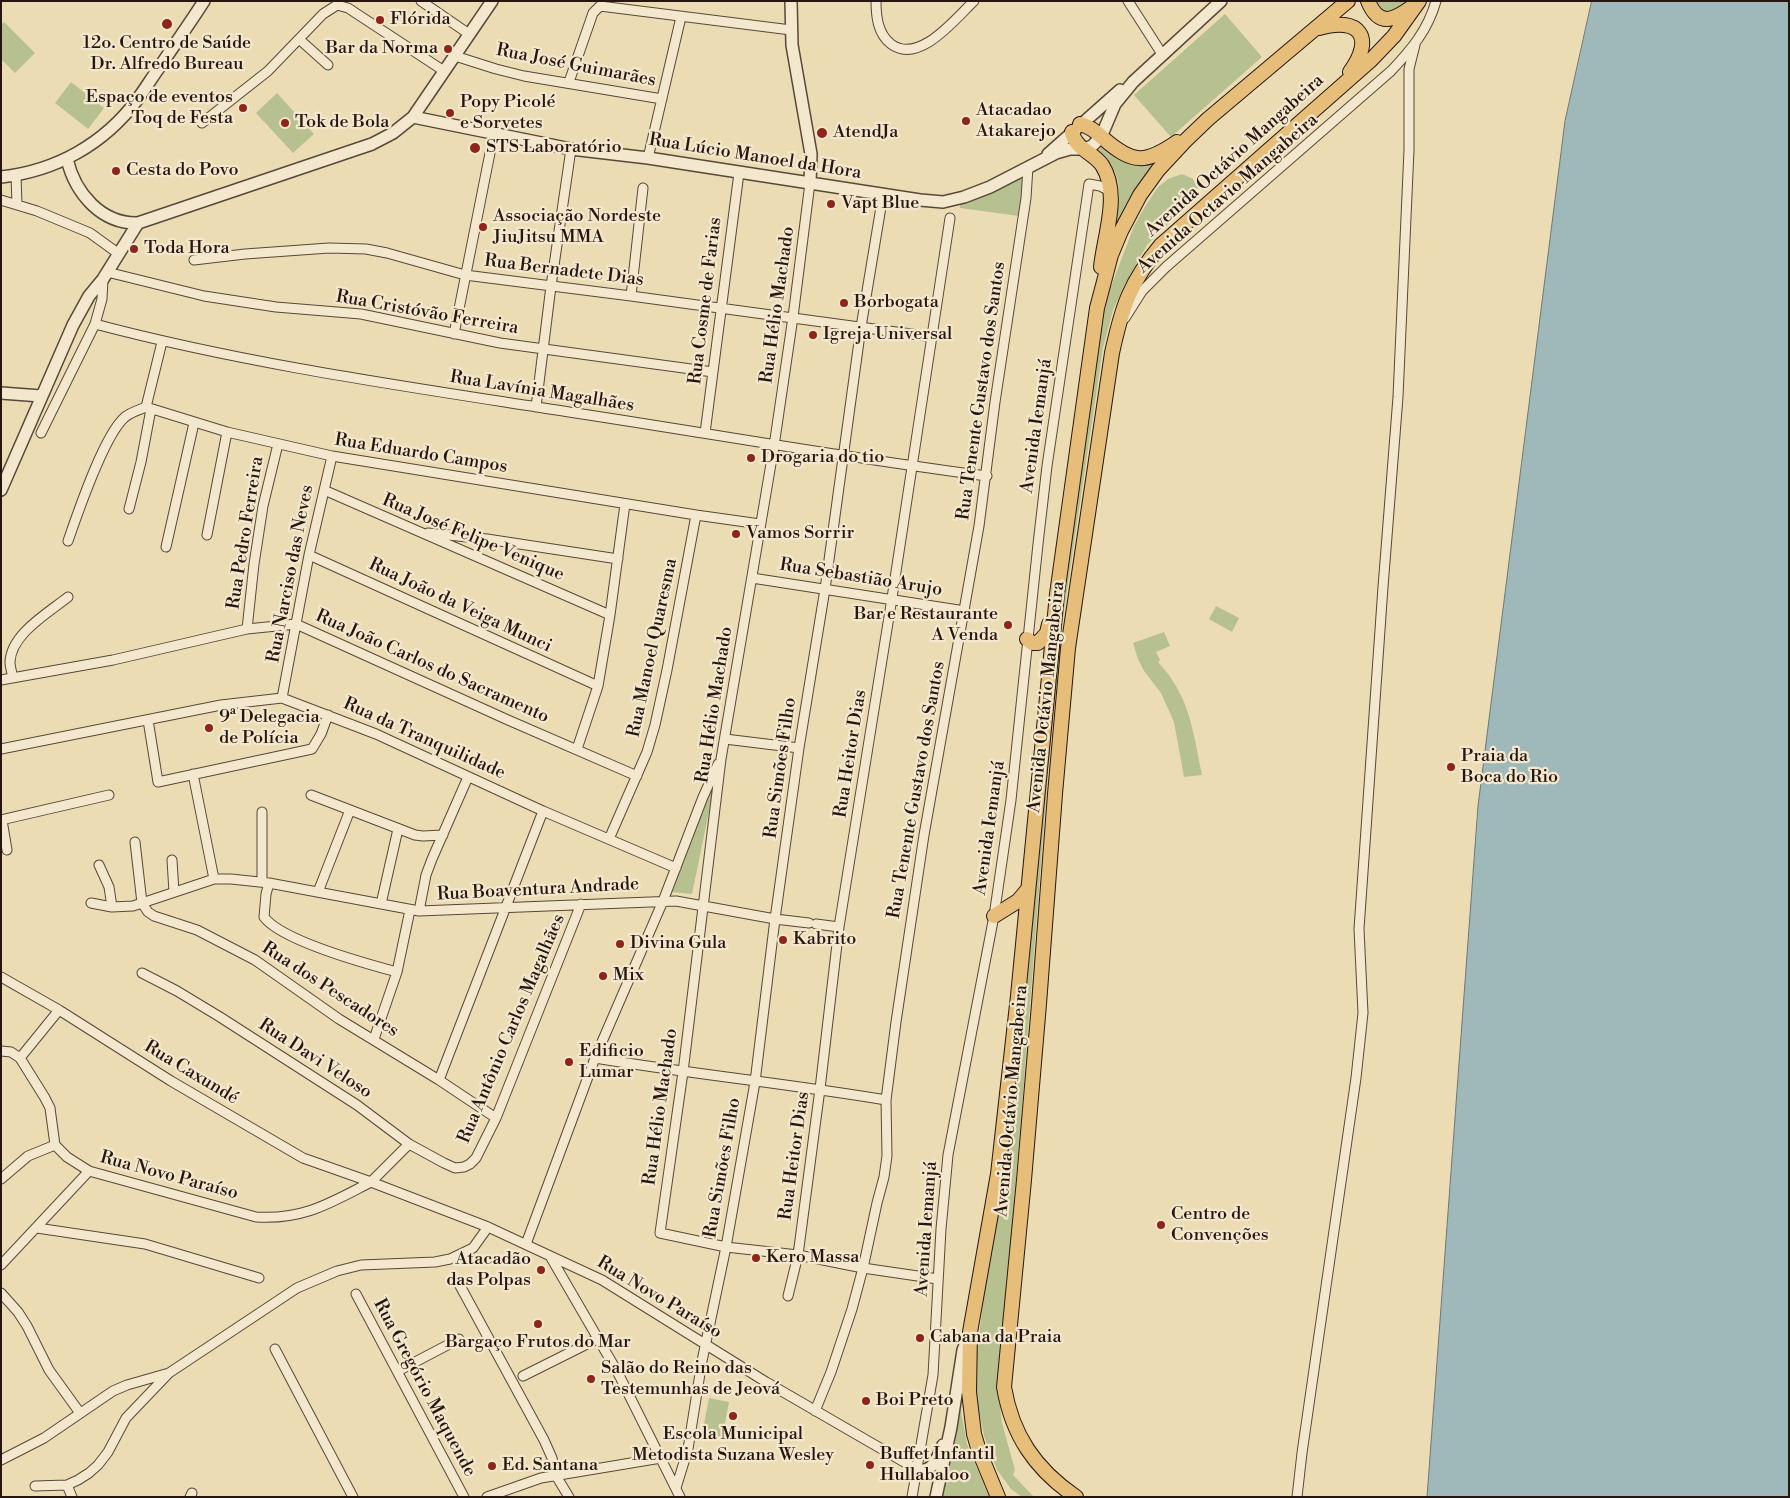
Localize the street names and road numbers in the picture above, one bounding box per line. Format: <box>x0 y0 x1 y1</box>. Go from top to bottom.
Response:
street label: Rua José Guimarães <box>494 40 658 92</box>
street label: Avenida Octávio Mangabeira <box>1141 70 1329 242</box>
street label: Avenida Octavio Mangabeira <box>1133 109 1323 279</box>
street label: Rua Lúcio Manoel da Hora <box>647 130 863 184</box>
street label: Rua Cosme de Farias <box>685 216 727 386</box>
street label: Rua Hélio Machado <box>756 225 800 385</box>
street label: Rua Bernadete Dias <box>483 251 645 291</box>
street label: Rua Tenente Gustavo dos Santos <box>953 260 1011 522</box>
street label: Rua Cristóvão Ferreira <box>334 286 520 340</box>
street label: Avenida Iemanjá <box>1017 357 1057 495</box>
street label: Rua Lavínia Magalhães <box>448 367 636 417</box>
street label: Rua Eduardo Campos <box>333 430 509 478</box>
street label: Rua Pedro Ferreira <box>223 455 269 611</box>
street label: Rua Narciso das Neves <box>263 483 319 665</box>
street label: Rua José Felipe Venique <box>379 490 567 586</box>
street label: Rua João da Veiga Munci <box>365 554 555 658</box>
street label: Rua Sebastião Arujo <box>778 554 944 602</box>
street label: Rua Manoel Quaresma <box>623 557 683 739</box>
street label: Avenida Octávio Mangabeira <box>1024 580 1070 814</box>
street label: Rua João Carlos do Sacramento <box>312 606 552 728</box>
street label: Rua Hélio Machado <box>692 625 738 785</box>
street label: Rua Tenente Gustavo dos Santos <box>884 660 950 920</box>
street label: Rua Heitor Dias <box>830 688 872 820</box>
street label: Rua da Tranquilidade <box>340 693 508 785</box>
street label: Rua Simões Filho <box>760 696 802 840</box>
street label: Avenida Iemanjá <box>970 759 1010 897</box>
street label: Rua Boaventura Andrade <box>436 874 640 906</box>
street label: Rua Antônio Carlos Magalhães <box>454 911 570 1147</box>
street label: Rua dos Pescadores <box>258 938 402 1042</box>
street label: Avenida Octávio Mangabeira <box>991 984 1033 1218</box>
street label: Rua Davi Veloso <box>254 1014 376 1104</box>
street label: Rua Hélio Machado <box>639 1027 683 1187</box>
street label: Rua Caxundé <box>140 1036 242 1110</box>
street label: Rua Heitor Dias <box>775 1090 815 1222</box>
street label: Rua Simões Filho <box>700 1096 746 1240</box>
street label: Rua Novo Paraíso <box>98 1147 240 1205</box>
street label: Avenida Iemanjá <box>911 1161 943 1297</box>
street label: Rua Novo Paraíso <box>593 1252 725 1344</box>
street label: Rua Gregório Maquende <box>368 1295 480 1481</box>

